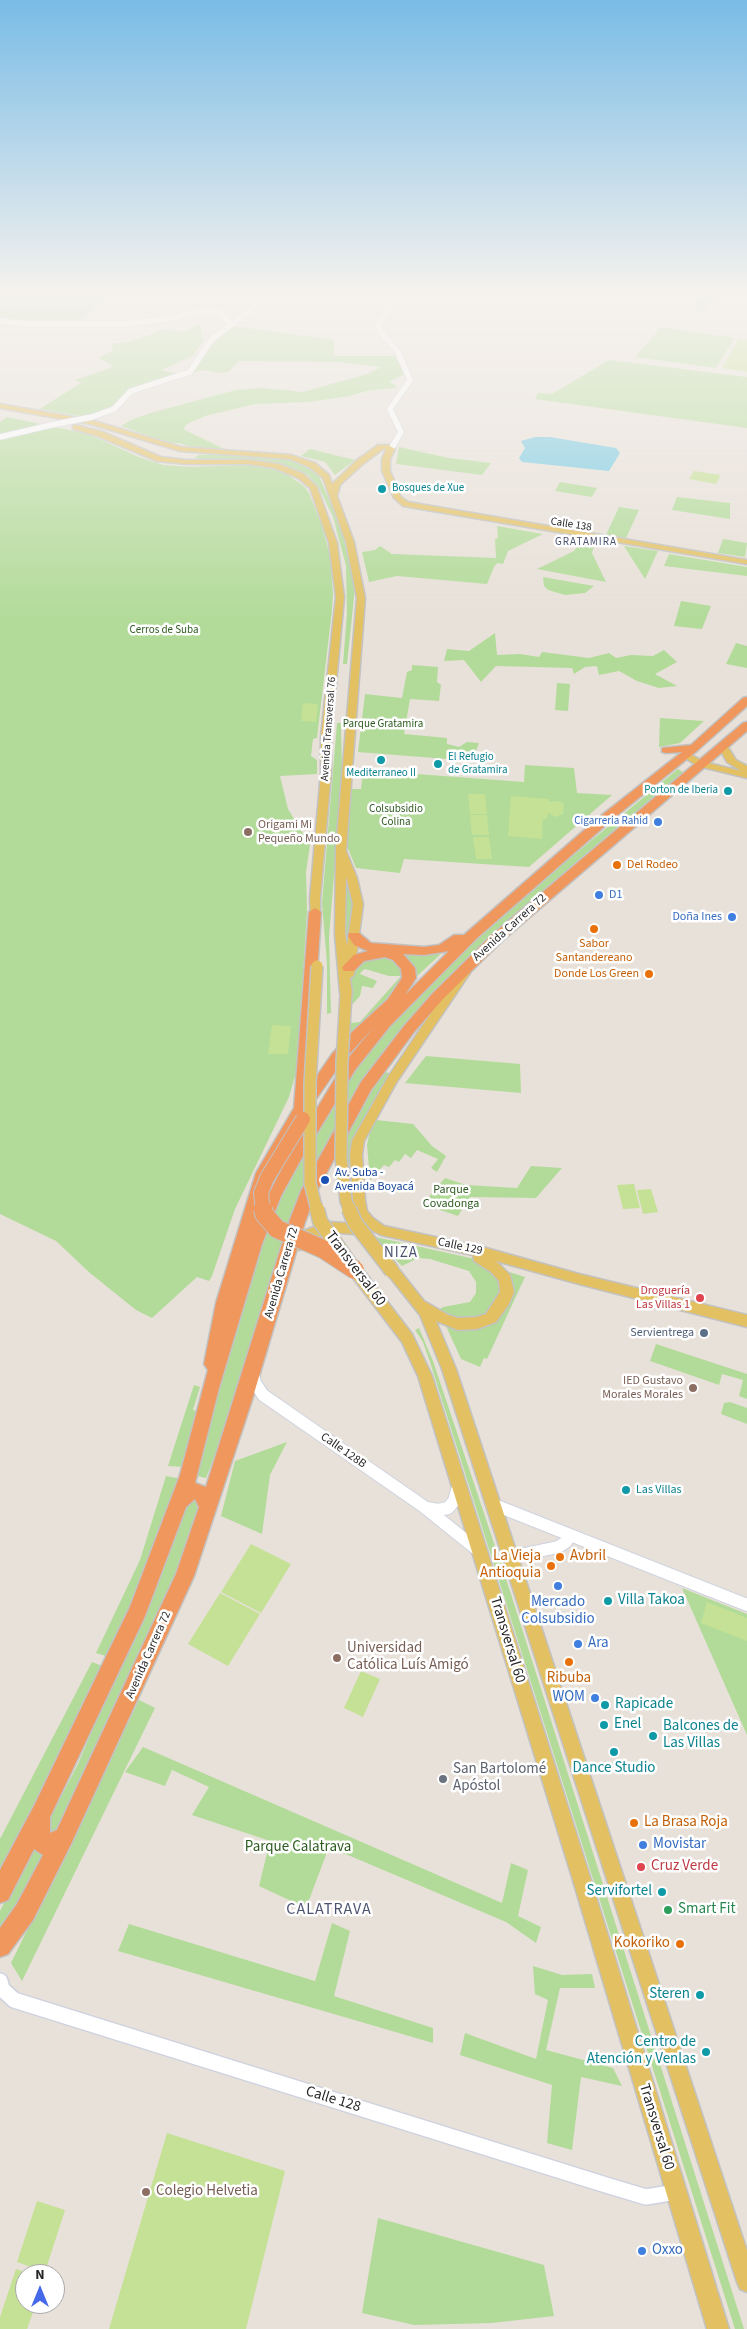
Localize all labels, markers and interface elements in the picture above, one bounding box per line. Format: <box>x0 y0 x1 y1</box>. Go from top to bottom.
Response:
place label: Bosques de Xue <box>392 482 464 496</box>
marker: Bosques de Xue <box>376 483 388 495</box>
street label: Calle 138 <box>549 515 593 535</box>
district label: GRATAMIRA <box>554 536 618 550</box>
park label: Cerros de Suba <box>129 624 199 638</box>
street label: Avenida Transversal 76 <box>319 676 339 782</box>
park label: Parque Gratamira <box>343 718 423 732</box>
place label: El Refugio de Gratamira <box>448 751 507 777</box>
marker: Mediterraneo II <box>375 754 387 766</box>
marker: El Refugio de Gratamira <box>432 758 444 770</box>
place label: Mediterraneo II <box>346 767 416 781</box>
place label: Porton de Iberia <box>644 784 718 798</box>
marker: Porton de Iberia <box>722 785 734 797</box>
park label: Colsubsidio Colina <box>369 803 423 829</box>
place label: Cigarreria Rahid <box>574 815 648 829</box>
marker: Cigarreria Rahid <box>652 816 664 828</box>
place label: Origami Mi Pequeño Mundo <box>258 818 340 846</box>
marker: Origami Mi Pequeño Mundo <box>242 826 254 838</box>
place label: Del Rodeo <box>627 858 678 872</box>
marker: Del Rodeo <box>611 859 623 871</box>
place label: D1 <box>609 888 622 902</box>
marker: D1 <box>593 889 605 901</box>
street label: Avenida Carrera 72 <box>470 891 550 965</box>
place label: Doña Ines <box>672 910 722 924</box>
marker: Doña Ines <box>726 911 738 923</box>
marker: Sabor Santandereano <box>588 923 600 935</box>
place label: Sabor Santandereano <box>556 937 632 965</box>
place label: Donde Los Green <box>554 967 639 981</box>
marker: Donde Los Green <box>643 968 655 980</box>
place label: Av. Suba - Avenida Boyacá <box>335 1166 414 1194</box>
marker: Av. Suba - Avenida Boyacá <box>319 1174 331 1186</box>
park label: Parque Covadonga <box>423 1183 479 1211</box>
street label: Avenida Carrera 72 <box>262 1226 302 1320</box>
street label: Transversal 60 <box>321 1228 389 1310</box>
street label: Calle 129 <box>436 1235 484 1259</box>
district label: NIZA <box>384 1245 418 1263</box>
place label: Droguería Las Villas 1 <box>636 1284 690 1312</box>
marker: Droguería Las Villas 1 <box>694 1292 706 1304</box>
place label: Servientrega <box>630 1326 694 1340</box>
marker: Servientrega <box>698 1327 710 1339</box>
place label: IED Gustavo Morales Morales <box>602 1374 683 1402</box>
marker: IED Gustavo Morales Morales <box>687 1382 699 1394</box>
street label: Calle 128B <box>317 1430 369 1472</box>
place label: Las Villas <box>636 1483 682 1497</box>
marker: Las Villas <box>620 1484 632 1496</box>
place label: La Vieja Antioquia <box>480 1548 541 1583</box>
place label: Avbril <box>570 1548 606 1566</box>
marker: Avbril <box>554 1551 566 1563</box>
marker: La Vieja Antioquia <box>545 1560 557 1572</box>
marker: Mercado Colsubsidio <box>552 1580 564 1592</box>
place label: Villa Takoa <box>618 1592 685 1610</box>
place label: Mercado Colsubsidio <box>521 1594 595 1629</box>
street label: Transversal 60 <box>485 1595 529 1685</box>
marker: Villa Takoa <box>602 1595 614 1607</box>
street label: Avenida Carrera 72 <box>123 1609 175 1701</box>
place label: Ara <box>588 1635 609 1653</box>
marker: Ara <box>572 1638 584 1650</box>
place label: Universidad Católica Luís Amigó <box>347 1640 469 1675</box>
marker: Universidad Católica Luís Amigó <box>331 1652 343 1664</box>
marker: Ribuba <box>563 1656 575 1668</box>
place label: Ribuba <box>547 1670 591 1688</box>
place label: WOM <box>552 1689 585 1707</box>
marker: WOM <box>589 1692 601 1704</box>
place label: Rapicade <box>615 1696 673 1714</box>
marker: Rapicade <box>599 1699 611 1711</box>
place label: Enel <box>614 1716 641 1734</box>
place label: Balcones de Las Villas <box>663 1718 739 1753</box>
marker: Enel <box>598 1719 610 1731</box>
marker: Balcones de Las Villas <box>647 1730 659 1742</box>
marker: Dance Studio <box>608 1746 620 1758</box>
place label: Dance Studio <box>573 1760 655 1778</box>
place label: San Bartolomé Apóstol <box>453 1761 546 1796</box>
marker: San Bartolomé Apóstol <box>437 1773 449 1785</box>
place label: La Brasa Roja <box>644 1814 728 1832</box>
marker: La Brasa Roja <box>628 1817 640 1829</box>
place label: Movistar <box>653 1836 706 1854</box>
park label: Parque Calatrava <box>245 1839 351 1857</box>
marker: Movistar <box>637 1839 649 1851</box>
place label: Cruz Verde <box>651 1858 718 1876</box>
marker: Cruz Verde <box>635 1861 647 1873</box>
place label: Servifortel <box>587 1883 652 1901</box>
marker: Servifortel <box>656 1886 668 1898</box>
district label: CALATRAVA <box>285 1900 373 1920</box>
place label: Smart Fit <box>678 1901 735 1919</box>
marker: Smart Fit <box>662 1904 674 1916</box>
place label: Kokoriko <box>614 1935 670 1953</box>
marker: Kokoriko <box>674 1938 686 1950</box>
place label: Steren <box>649 1986 690 2004</box>
marker: Steren <box>694 1989 706 2001</box>
place label: Centro de Atención y Venlas <box>587 2034 696 2069</box>
marker: Centro de Atención y Venlas <box>700 2046 712 2058</box>
street label: Transversal 60 <box>634 2082 678 2172</box>
street label: Calle 128 <box>303 2083 363 2117</box>
place label: Colegio Helvetia <box>156 2183 258 2201</box>
marker: Colegio Helvetia <box>140 2186 152 2198</box>
place label: Oxxo <box>652 2242 683 2260</box>
marker: Oxxo <box>636 2245 648 2257</box>
north arrow <box>15 2264 65 2314</box>
text: N <box>35 2265 45 2285</box>

